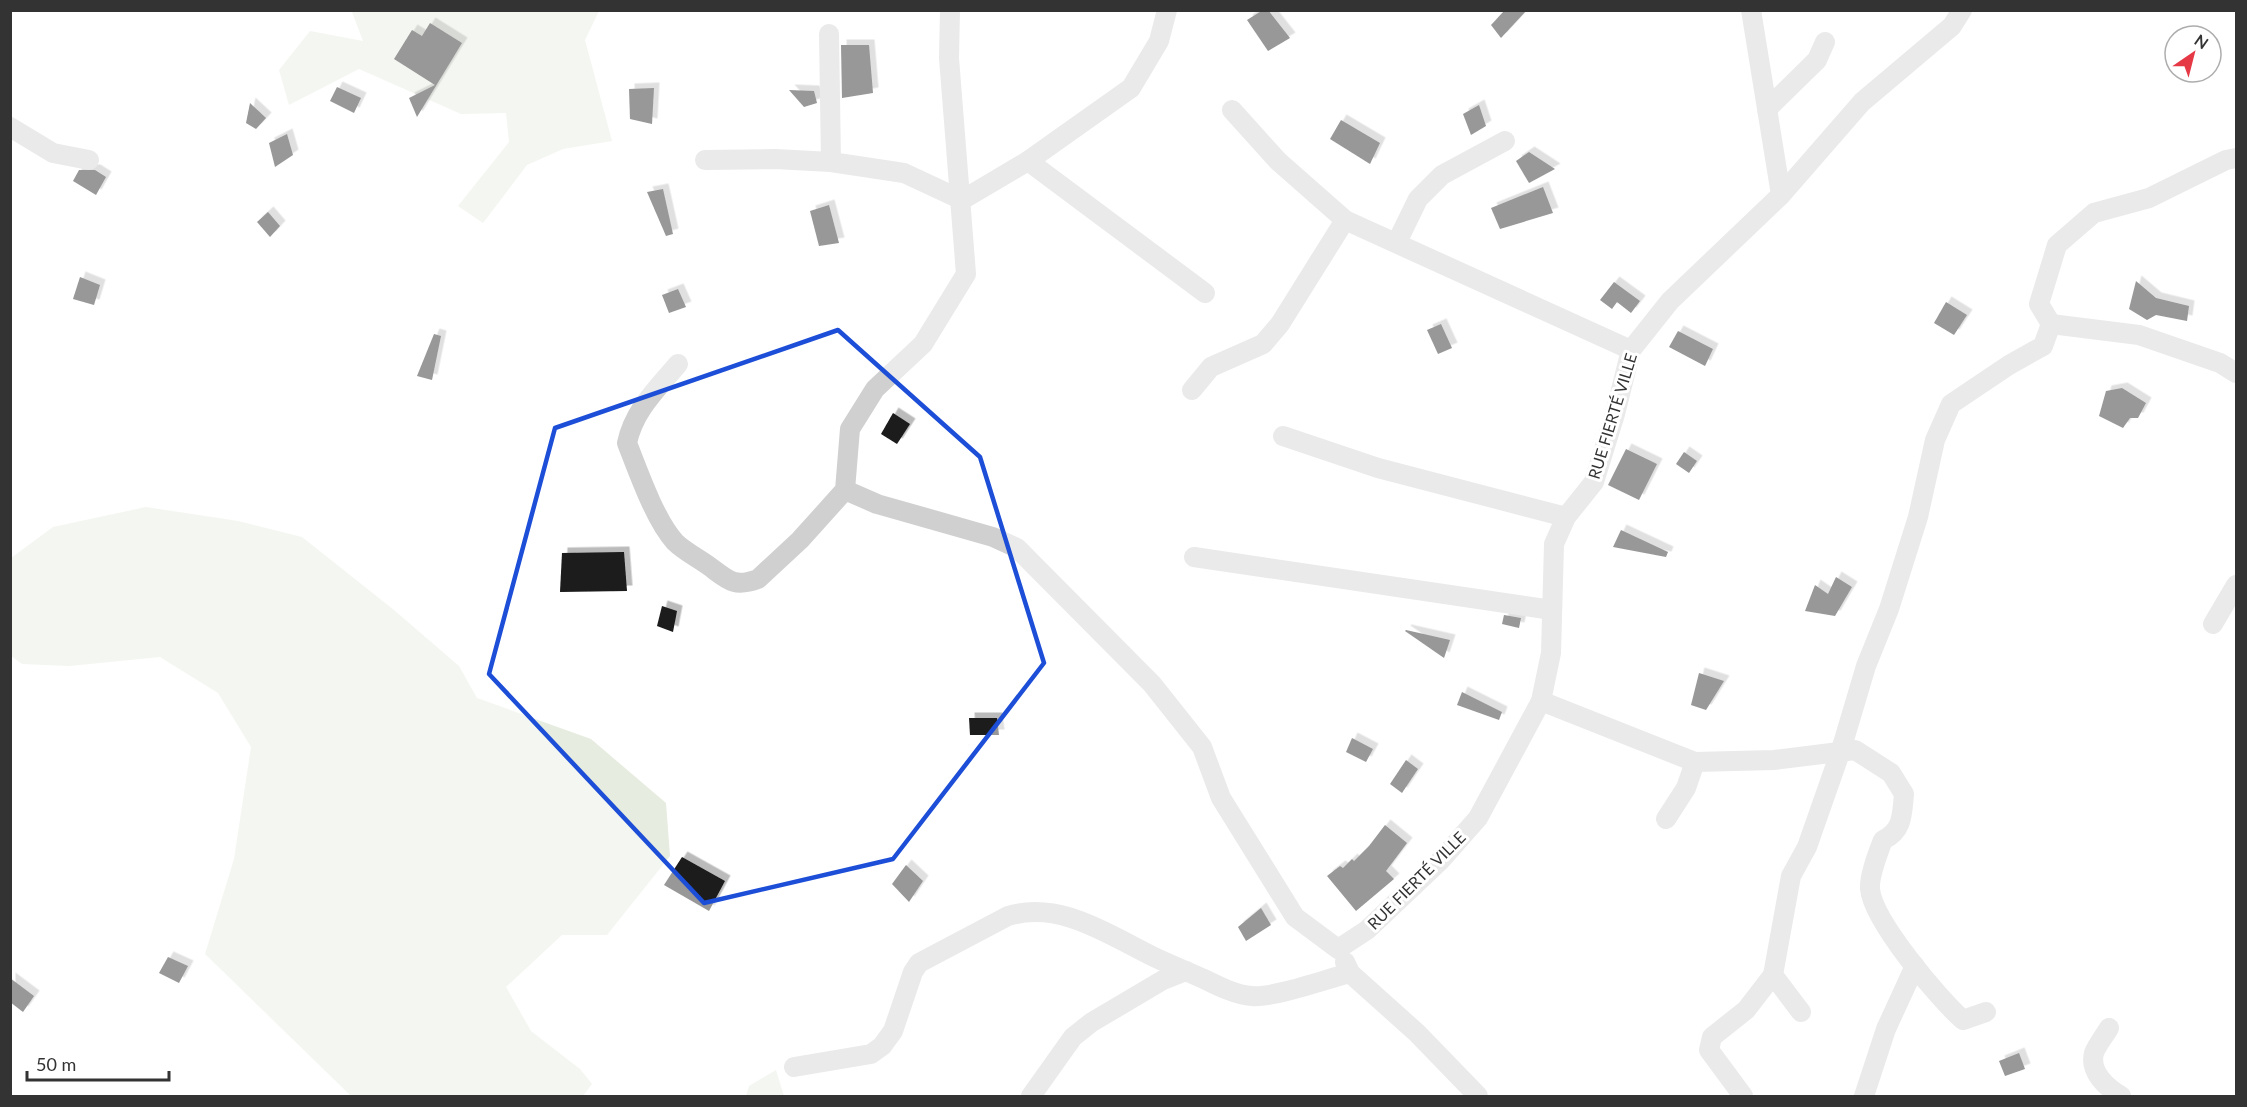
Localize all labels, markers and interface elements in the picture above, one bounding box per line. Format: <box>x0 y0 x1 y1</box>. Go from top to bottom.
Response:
north arrow <box>2163 24 2223 84</box>
text: N <box>2191 30 2212 53</box>
street label: RUE FIERTÉ VILLE <box>1584 351 1640 481</box>
street label: RUE FIERTÉ VILLE <box>1363 827 1469 933</box>
scale bar <box>27 1044 170 1082</box>
text: 50 m <box>36 1053 76 1075</box>

